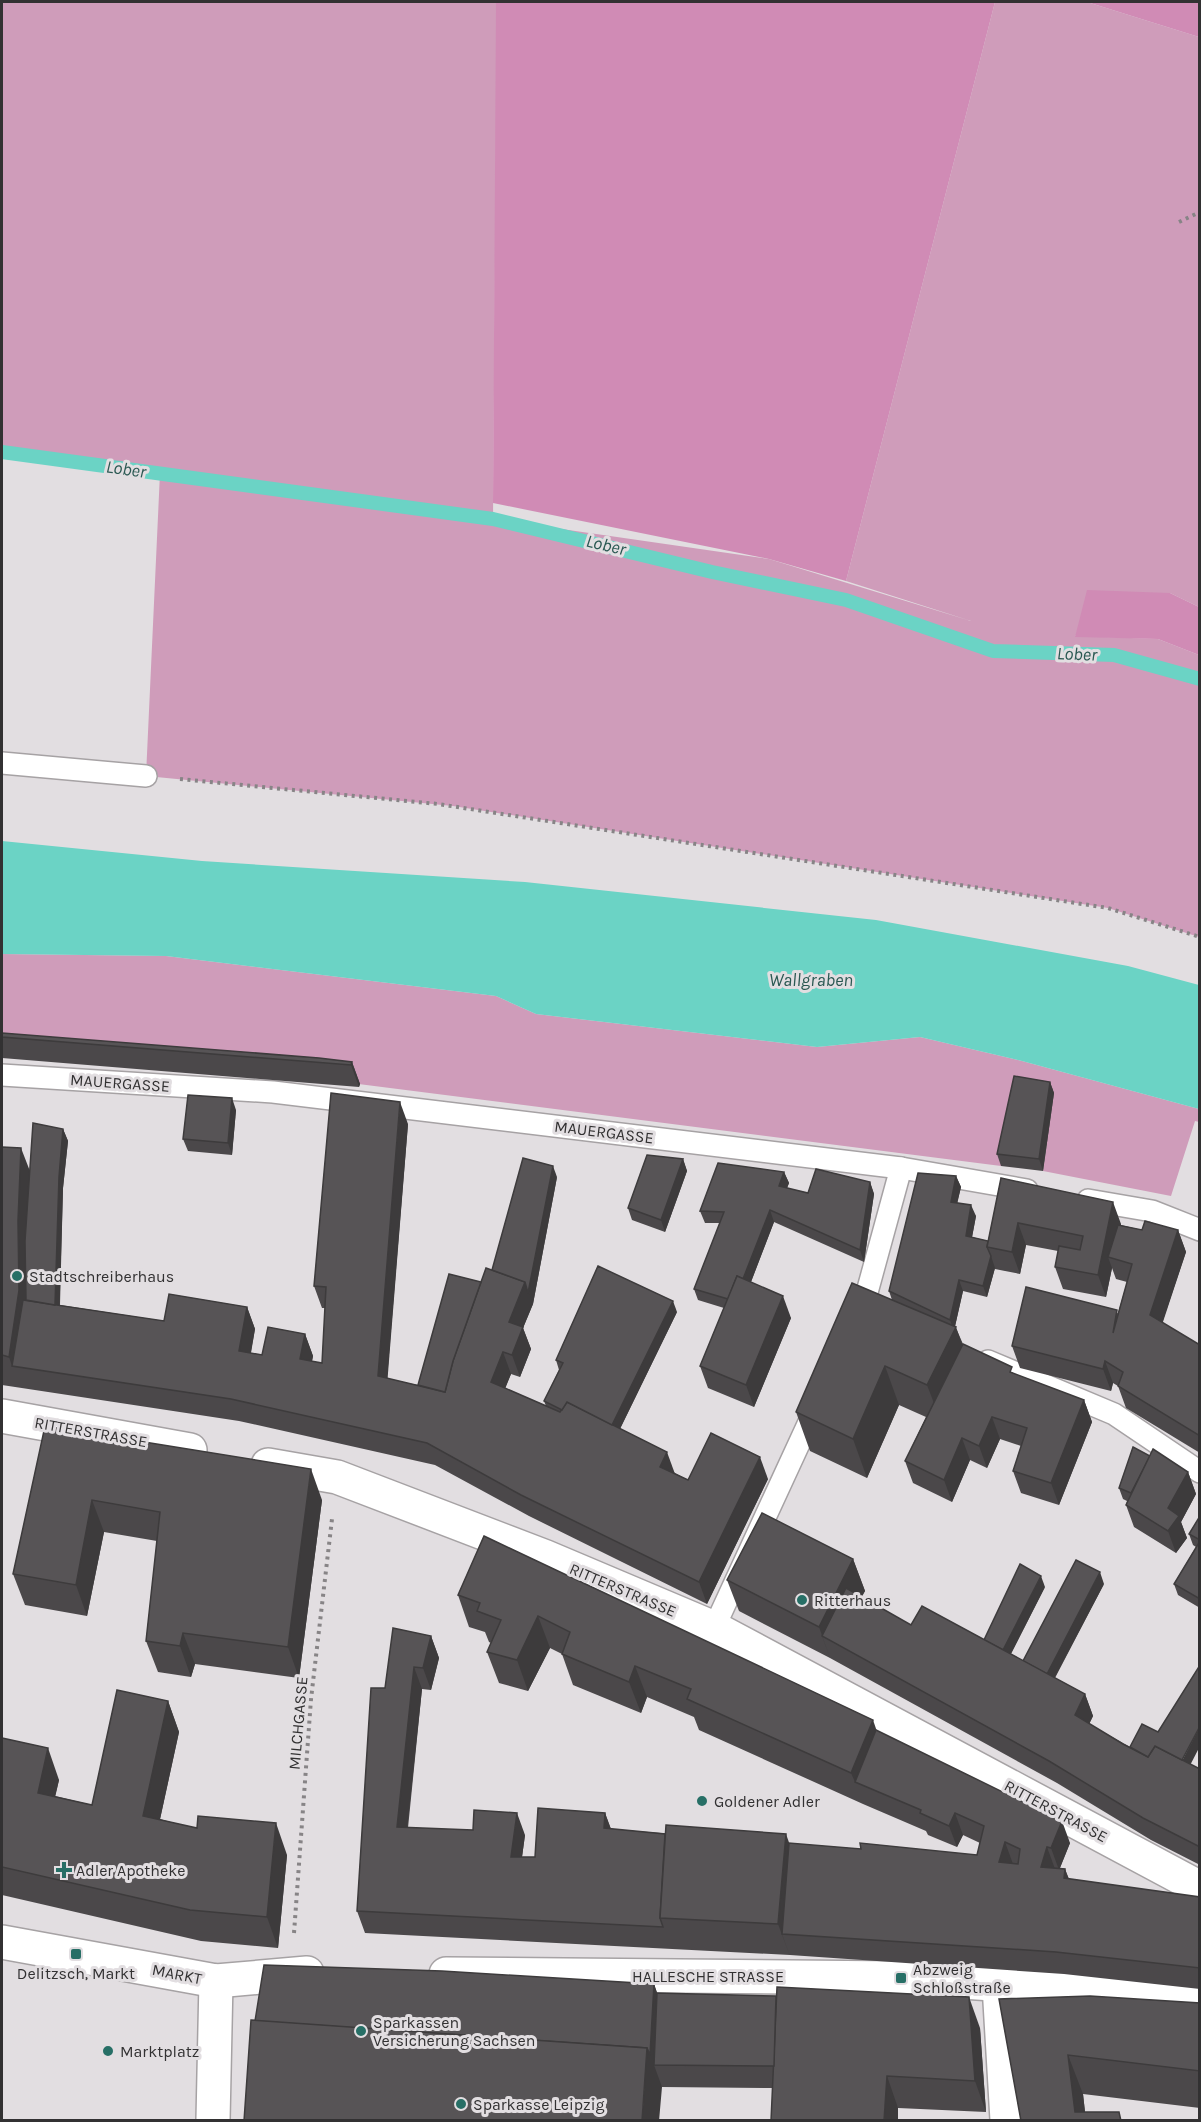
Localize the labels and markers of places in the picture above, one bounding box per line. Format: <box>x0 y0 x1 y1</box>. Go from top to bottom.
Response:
place label: Stadtschreiberhaus <box>29 1267 174 1286</box>
marker: Stadtschreiberhaus <box>10 1269 24 1283</box>
place label: Ritterhaus <box>814 1591 891 1610</box>
marker: Ritterhaus <box>795 1593 809 1607</box>
place label: Goldener Adler <box>714 1792 820 1811</box>
marker: Goldener Adler <box>695 1794 709 1808</box>
place label: Adler Apotheke <box>76 1861 185 1880</box>
marker: Adler Apotheke <box>57 1863 71 1877</box>
marker: Delitzsch, Markt <box>69 1947 83 1961</box>
place label: Abzweig Schloßstraße <box>913 1960 1011 1997</box>
place label: Delitzsch, Markt <box>17 1964 135 1983</box>
marker: Abzweig Schloßstraße <box>894 1971 908 1985</box>
place label: Sparkassen Versicherung Sachsen <box>373 2013 535 2050</box>
marker: Sparkassen Versicherung Sachsen <box>354 2024 368 2038</box>
place label: Marktplatz <box>120 2042 199 2061</box>
marker: Marktplatz <box>101 2044 115 2058</box>
place label: Sparkasse Leipzig <box>473 2095 604 2114</box>
marker: Sparkasse Leipzig <box>454 2097 468 2111</box>

